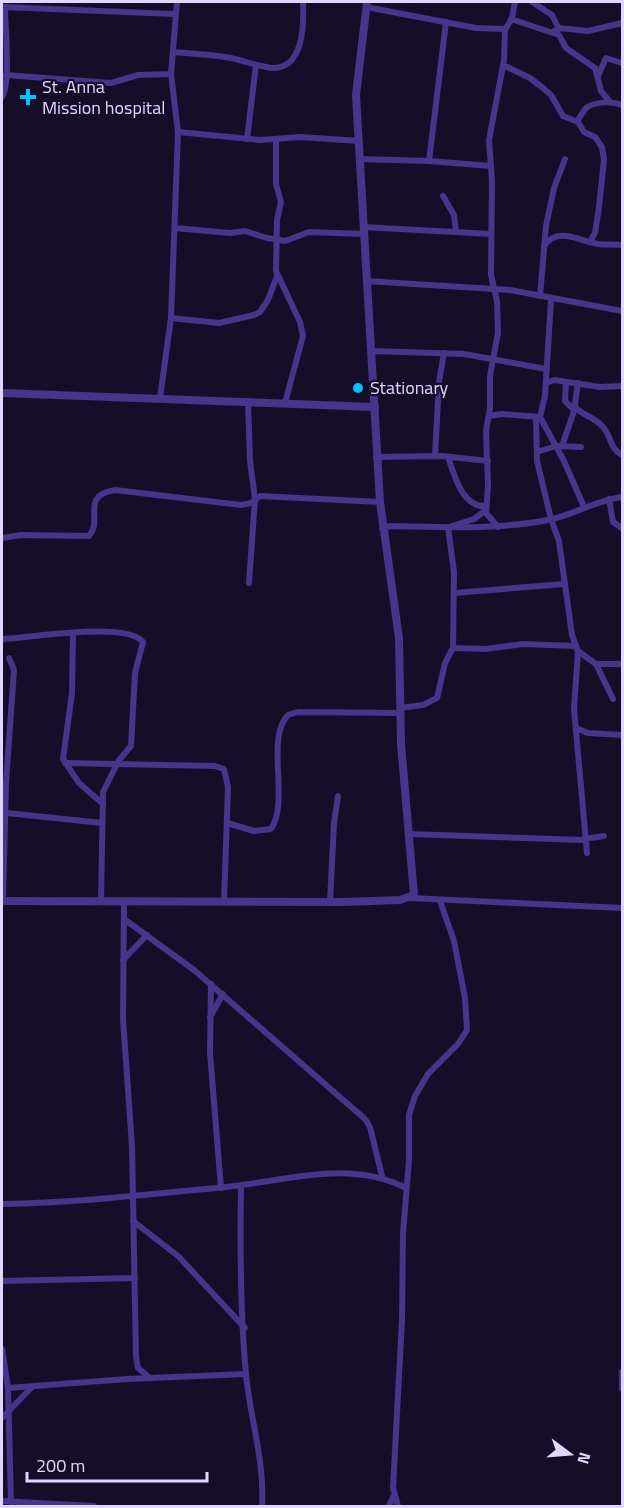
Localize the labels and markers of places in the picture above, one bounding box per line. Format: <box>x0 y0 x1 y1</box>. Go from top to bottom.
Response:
place label: St. Anna Mission hospital <box>42 73 165 121</box>
marker: St. Anna Mission hospital <box>19 88 37 106</box>
place label: Stationary <box>370 374 449 401</box>
marker: Stationary <box>351 381 365 395</box>

